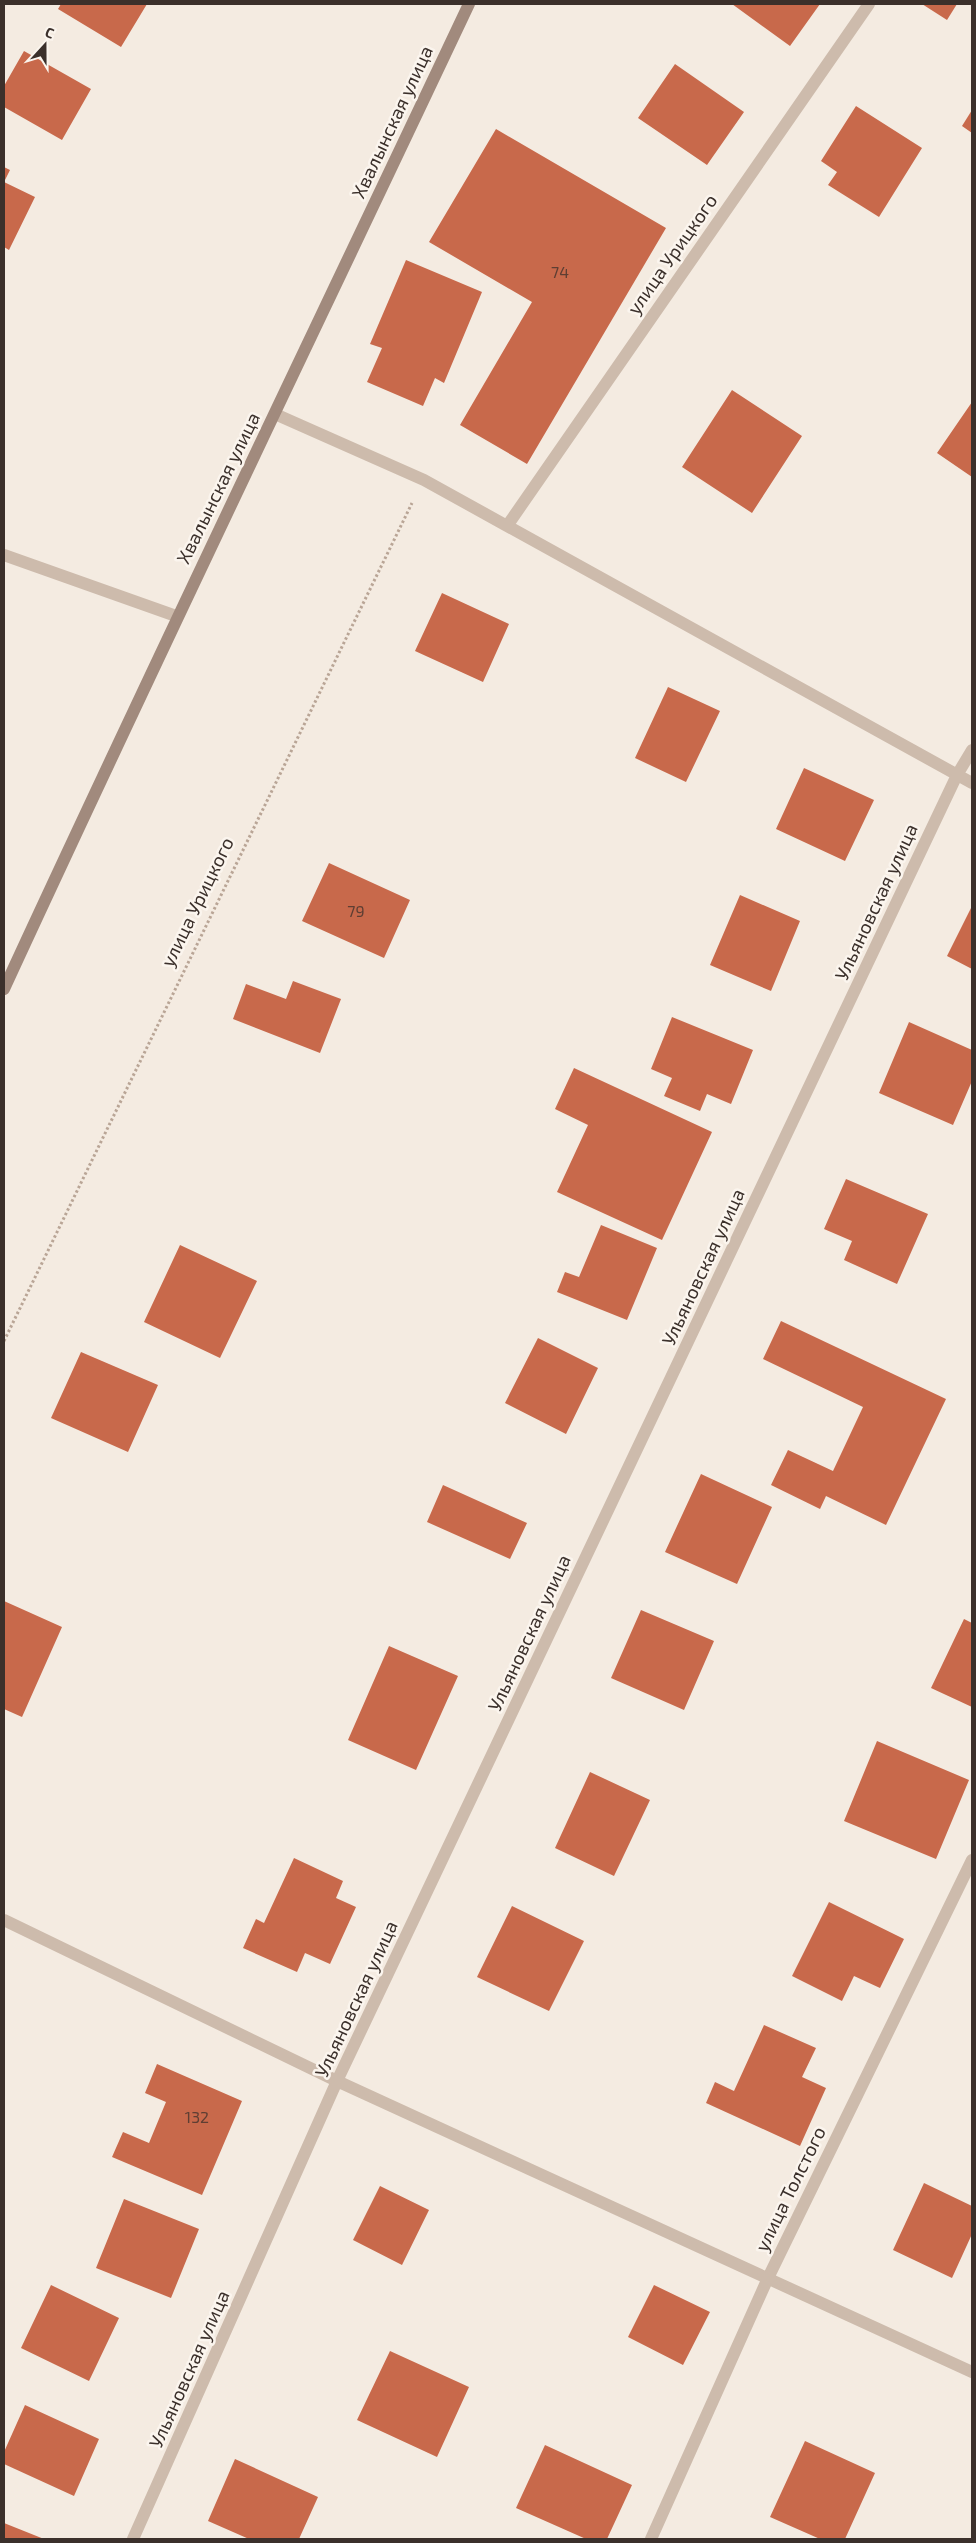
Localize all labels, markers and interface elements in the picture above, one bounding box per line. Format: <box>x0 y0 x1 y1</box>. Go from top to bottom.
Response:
north arrow <box>20 20 70 70</box>
text: С <box>43 23 57 42</box>
street label: Хвалынская улица <box>346 42 438 202</box>
street label: улица Урицкого <box>622 189 722 319</box>
house number: 74 <box>551 262 569 281</box>
street label: Хвалынская улица <box>171 408 265 568</box>
street label: Ульяновская улица <box>829 820 923 984</box>
street label: улица Урицкого <box>155 833 239 971</box>
house number: 79 <box>347 901 365 920</box>
street label: Ульяновская улица <box>656 1185 750 1349</box>
street label: Ульяновская улица <box>482 1551 576 1715</box>
street label: Ульяновская улица <box>309 1917 403 2081</box>
house number: 132 <box>185 2107 209 2126</box>
street label: улица Толстого <box>749 2122 831 2256</box>
street label: Ульяновская улица <box>143 2286 235 2452</box>

